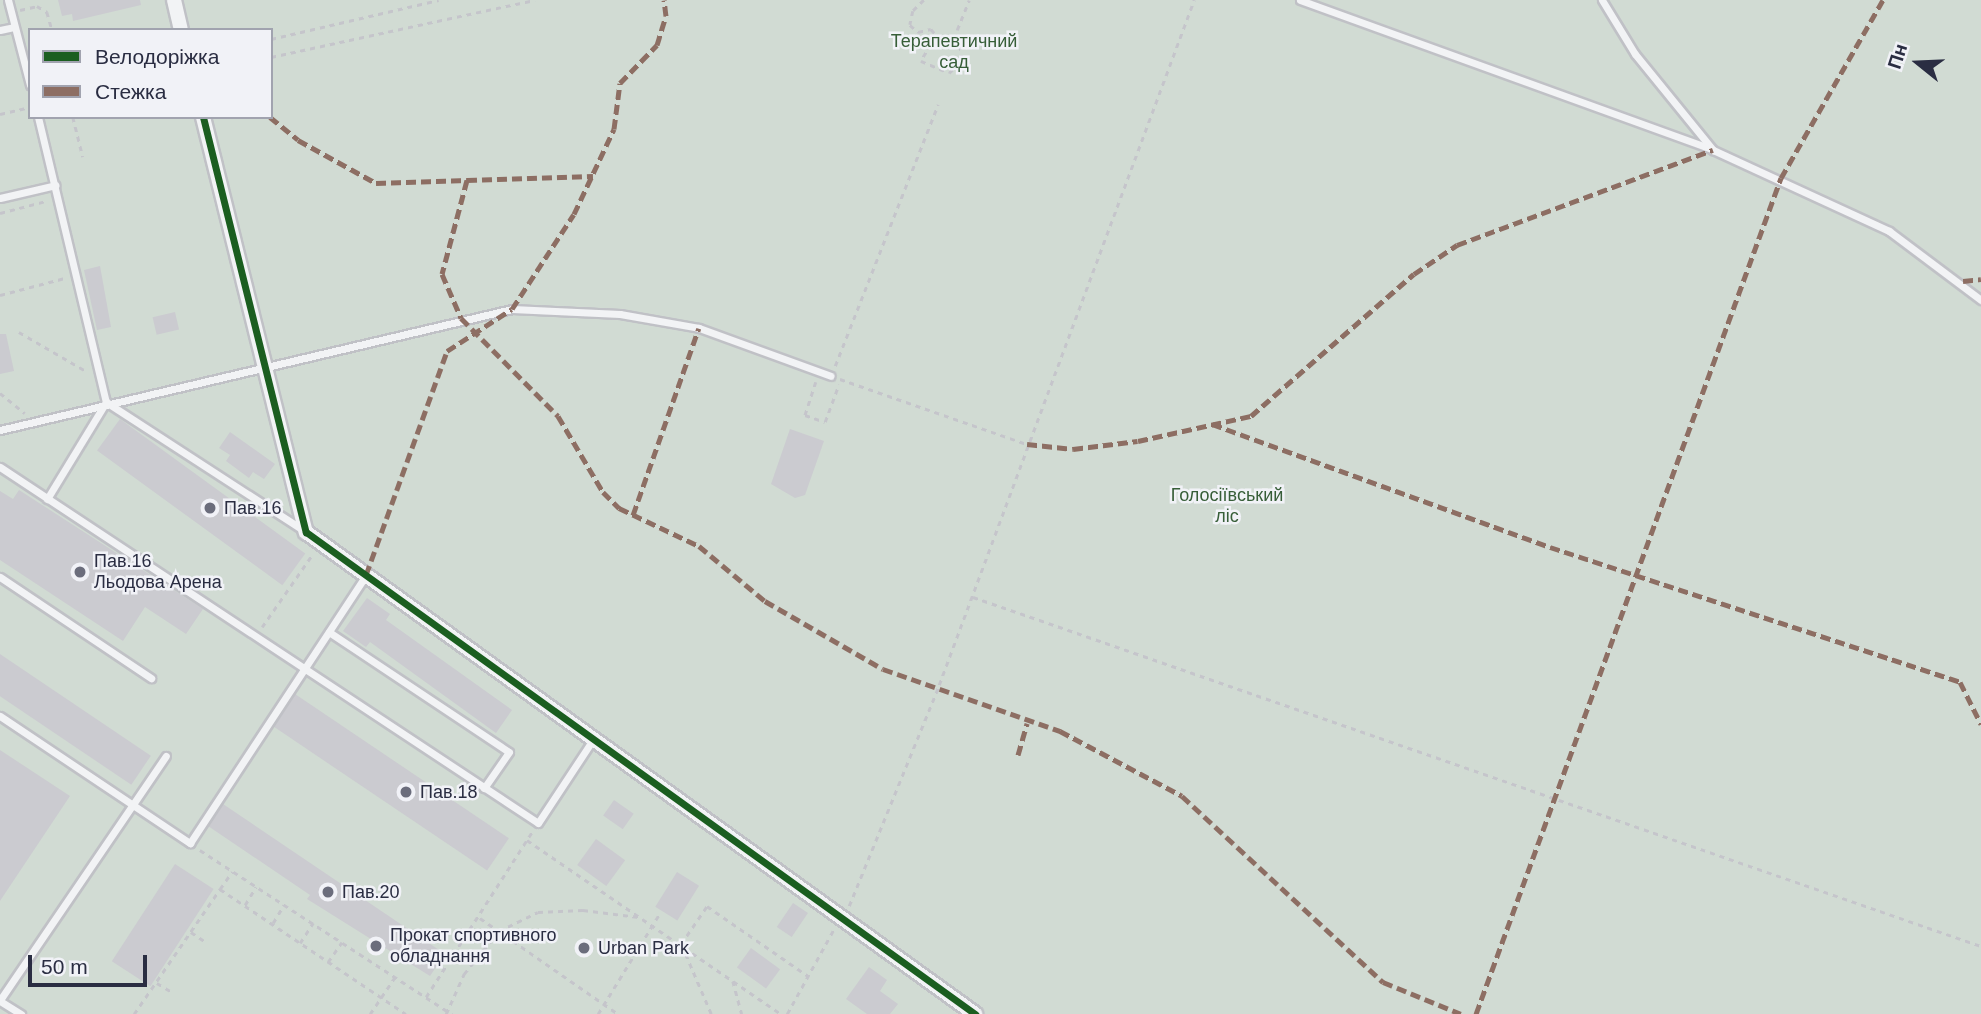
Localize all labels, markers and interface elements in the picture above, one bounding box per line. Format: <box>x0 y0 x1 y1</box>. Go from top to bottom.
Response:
legend <box>28 28 273 119</box>
north arrow <box>1883 28 1953 98</box>
park label: Терапевтичний сад <box>891 31 1017 74</box>
text: Пн <box>1884 41 1911 72</box>
text: Велодоріжка <box>95 45 219 68</box>
text: Стежка <box>95 80 166 103</box>
park label: Голосіївський ліс <box>1171 485 1283 528</box>
place label: Пав.16 <box>224 497 282 519</box>
marker: Пав.16 <box>202 500 218 516</box>
place label: Пав.16 Льодова Арена <box>94 551 222 594</box>
marker: Пав.16 Льодова Арена <box>72 564 88 580</box>
place label: Пав.18 <box>420 781 478 803</box>
marker: Пав.18 <box>398 784 414 800</box>
place label: Пав.20 <box>342 881 400 903</box>
marker: Пав.20 <box>320 884 336 900</box>
place label: Прокат спортивного обладнання <box>390 925 556 968</box>
place label: Urban Park <box>598 937 689 959</box>
marker: Прокат спортивного обладнання <box>368 938 384 954</box>
scale bar <box>32 940 150 984</box>
marker: Urban Park <box>576 940 592 956</box>
text: 50 m <box>41 955 88 978</box>

